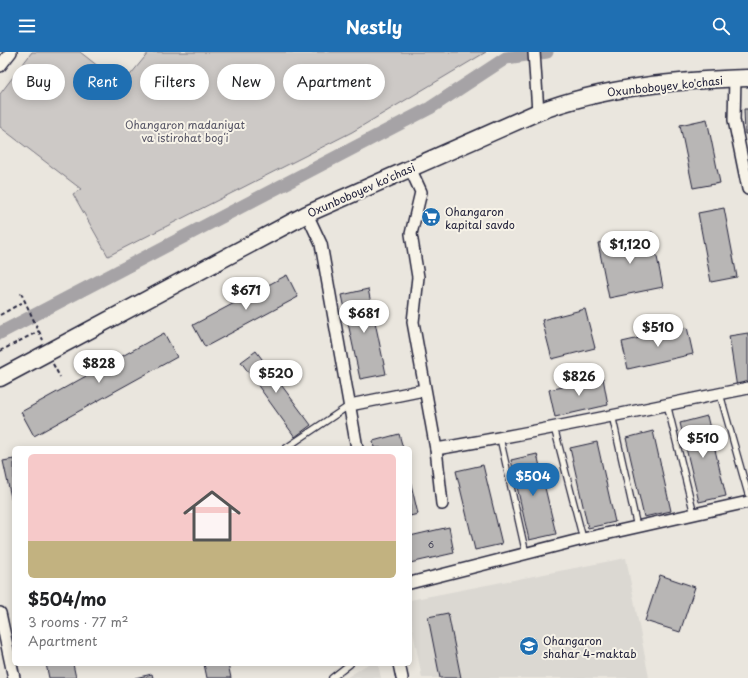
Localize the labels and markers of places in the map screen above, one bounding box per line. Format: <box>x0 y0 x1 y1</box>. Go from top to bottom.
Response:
place label: Ohangaron kapital savdo <box>445 203 515 233</box>
supermarket icon: Ohangaron kapital savdo <box>420 206 442 228</box>
pin: $1,120 <box>597 231 663 265</box>
pin: $671 <box>222 277 270 311</box>
pin: $681 <box>340 300 388 334</box>
pin: $510 <box>634 314 682 348</box>
pin: $828 <box>75 350 123 384</box>
pin: $520 <box>252 360 300 394</box>
pin: $826 <box>555 363 603 397</box>
pin: $510 <box>679 425 727 459</box>
pin: $504 <box>509 463 557 497</box>
place label: Ohangaron shahar 4-maktab <box>543 632 637 662</box>
school or university icon: Ohangaron shahar 4-maktab <box>518 635 540 657</box>

